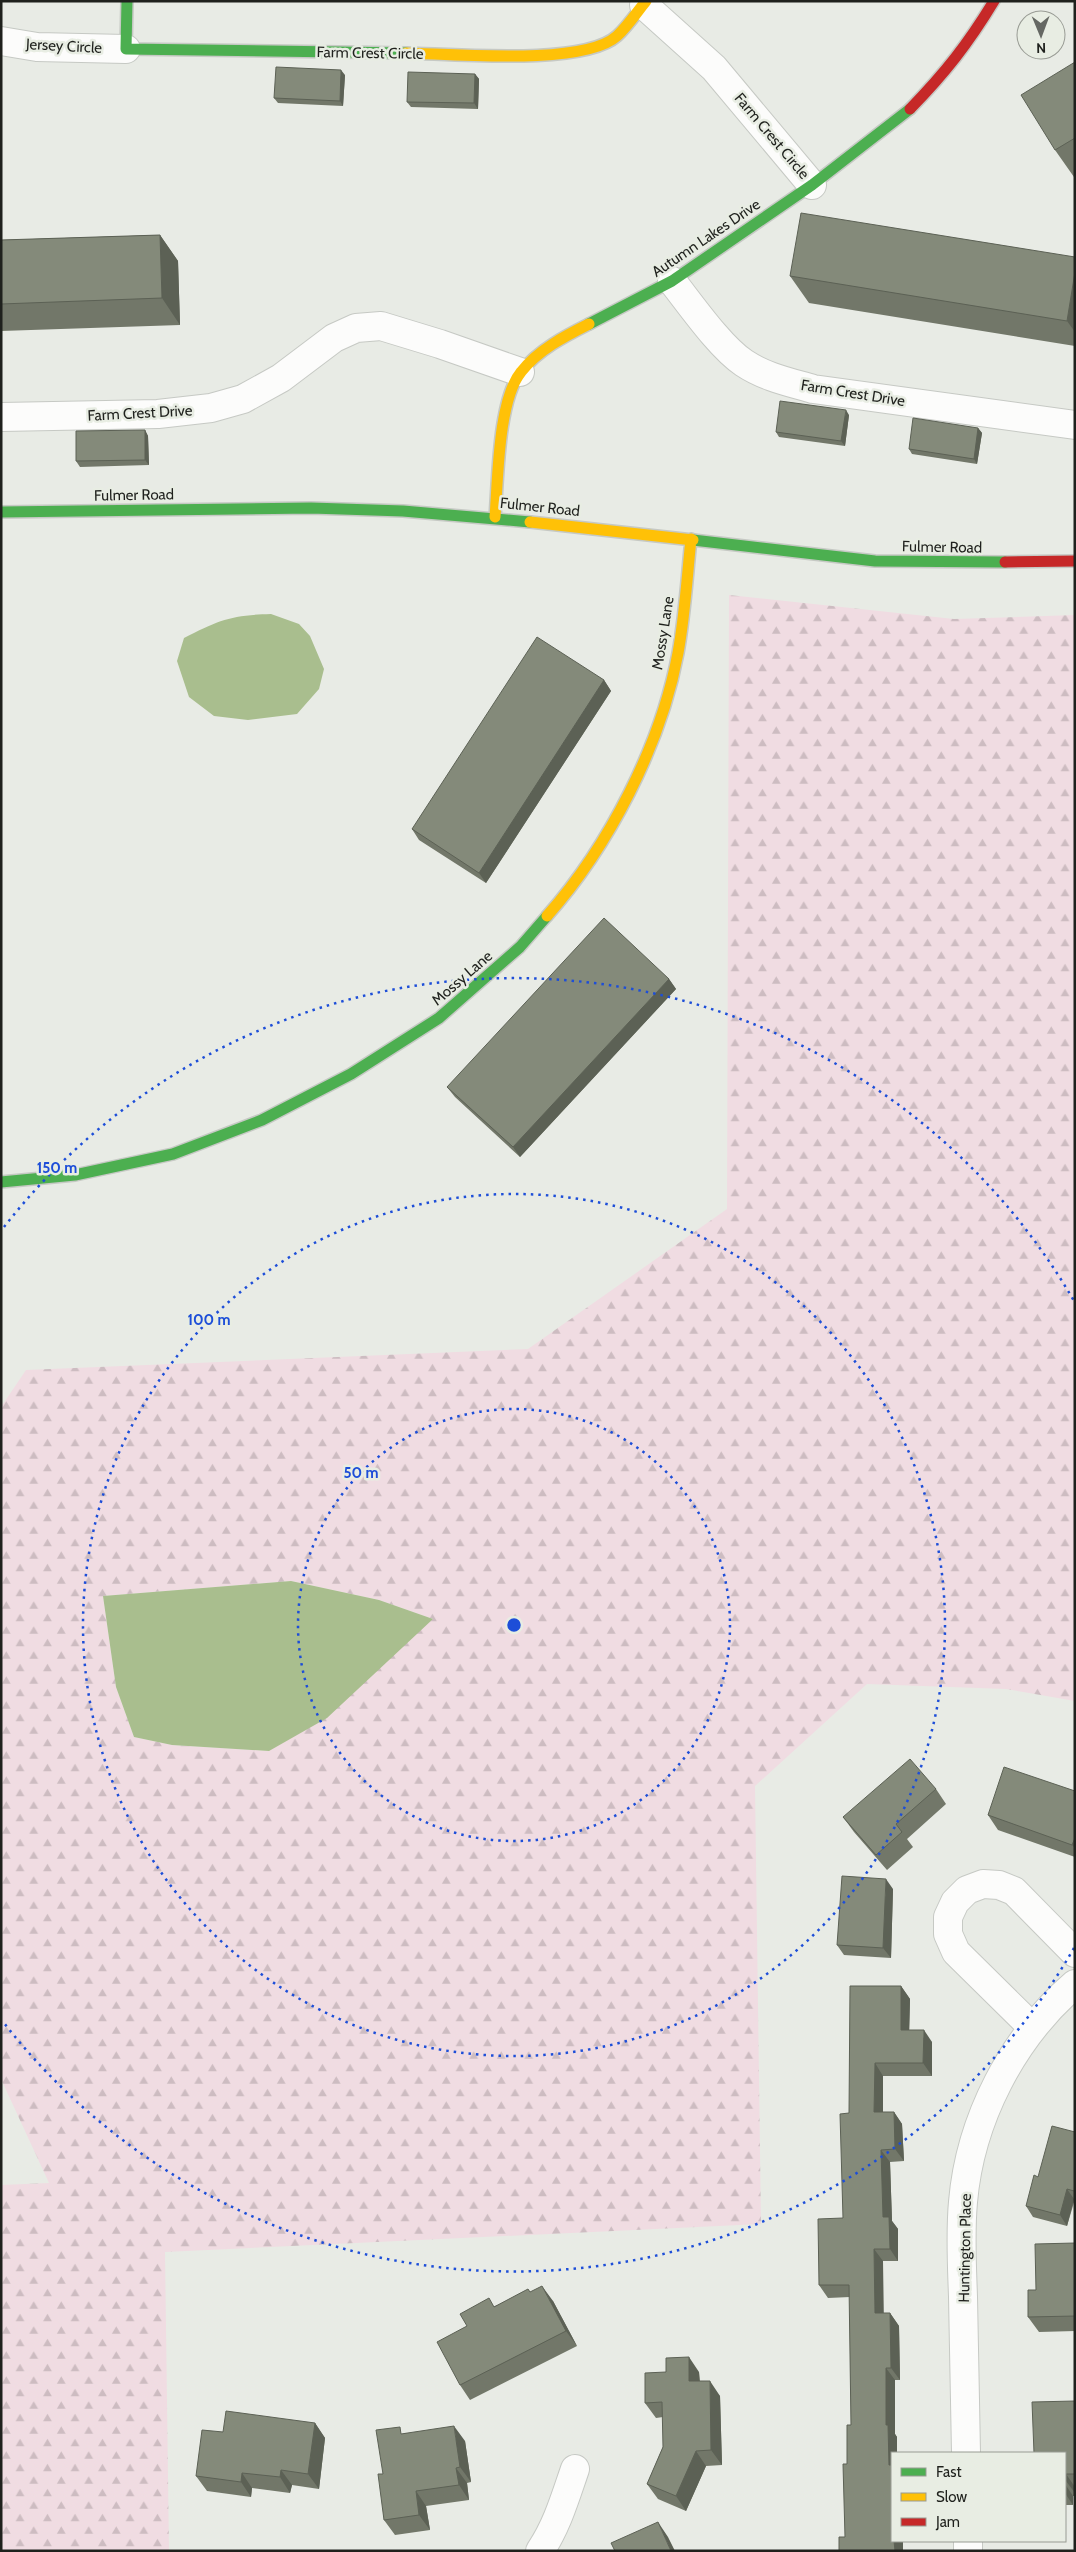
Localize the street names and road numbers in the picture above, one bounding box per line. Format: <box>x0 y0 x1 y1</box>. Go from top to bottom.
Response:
street label: Jersey Circle <box>24 35 103 57</box>
street label: Farm Crest Circle <box>316 43 424 63</box>
street label: Farm Crest Circle <box>731 89 813 183</box>
street label: Autumn Lakes Drive <box>648 195 764 281</box>
street label: Farm Crest Drive <box>800 376 907 410</box>
street label: Farm Crest Drive <box>87 401 193 425</box>
street label: Fulmer Road <box>94 485 174 505</box>
street label: Fulmer Road <box>499 494 581 520</box>
street label: Fulmer Road <box>902 537 982 557</box>
street label: Mossy Lane <box>648 595 678 671</box>
street label: Mossy Lane <box>428 947 496 1009</box>
street label: Huntington Place <box>955 2193 975 2303</box>

